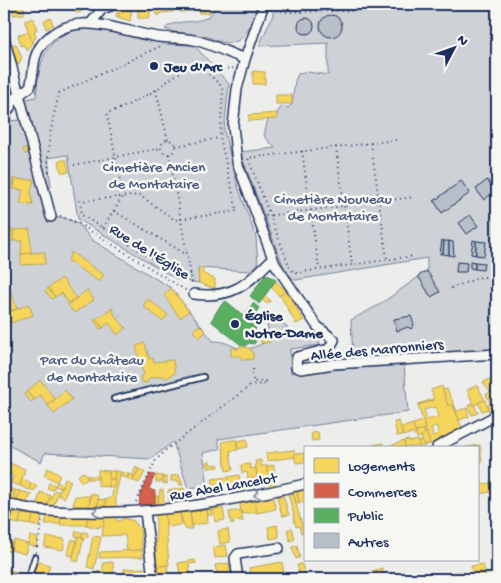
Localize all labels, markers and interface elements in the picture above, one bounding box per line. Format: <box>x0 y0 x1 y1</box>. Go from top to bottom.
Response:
north arrow <box>428 22 478 72</box>
text: N <box>453 32 471 50</box>
place label: Jeu d'Arc <box>163 59 223 77</box>
marker: Jeu d'Arc <box>148 60 160 72</box>
park label: Cimetière Ancien de Montataire <box>103 159 205 194</box>
park label: Cimetière Nouveau de Montataire <box>274 191 392 226</box>
street label: Rue de l'Église <box>106 221 193 285</box>
place label: Église Notre-Dame <box>245 308 324 343</box>
marker: Église Notre-Dame <box>229 318 241 330</box>
street label: Allée des Marronniers <box>310 336 445 366</box>
park label: Parc du Château de Montataire <box>39 352 144 387</box>
legend <box>304 446 478 560</box>
text: Logements <box>348 458 415 476</box>
street label: Rue Abel Lancelot <box>168 469 280 506</box>
text: Commerces <box>348 484 417 502</box>
one-way arrow <box>253 489 262 500</box>
one-way arrow <box>92 507 100 518</box>
text: Public <box>347 508 384 526</box>
text: Autres <box>348 534 389 552</box>

